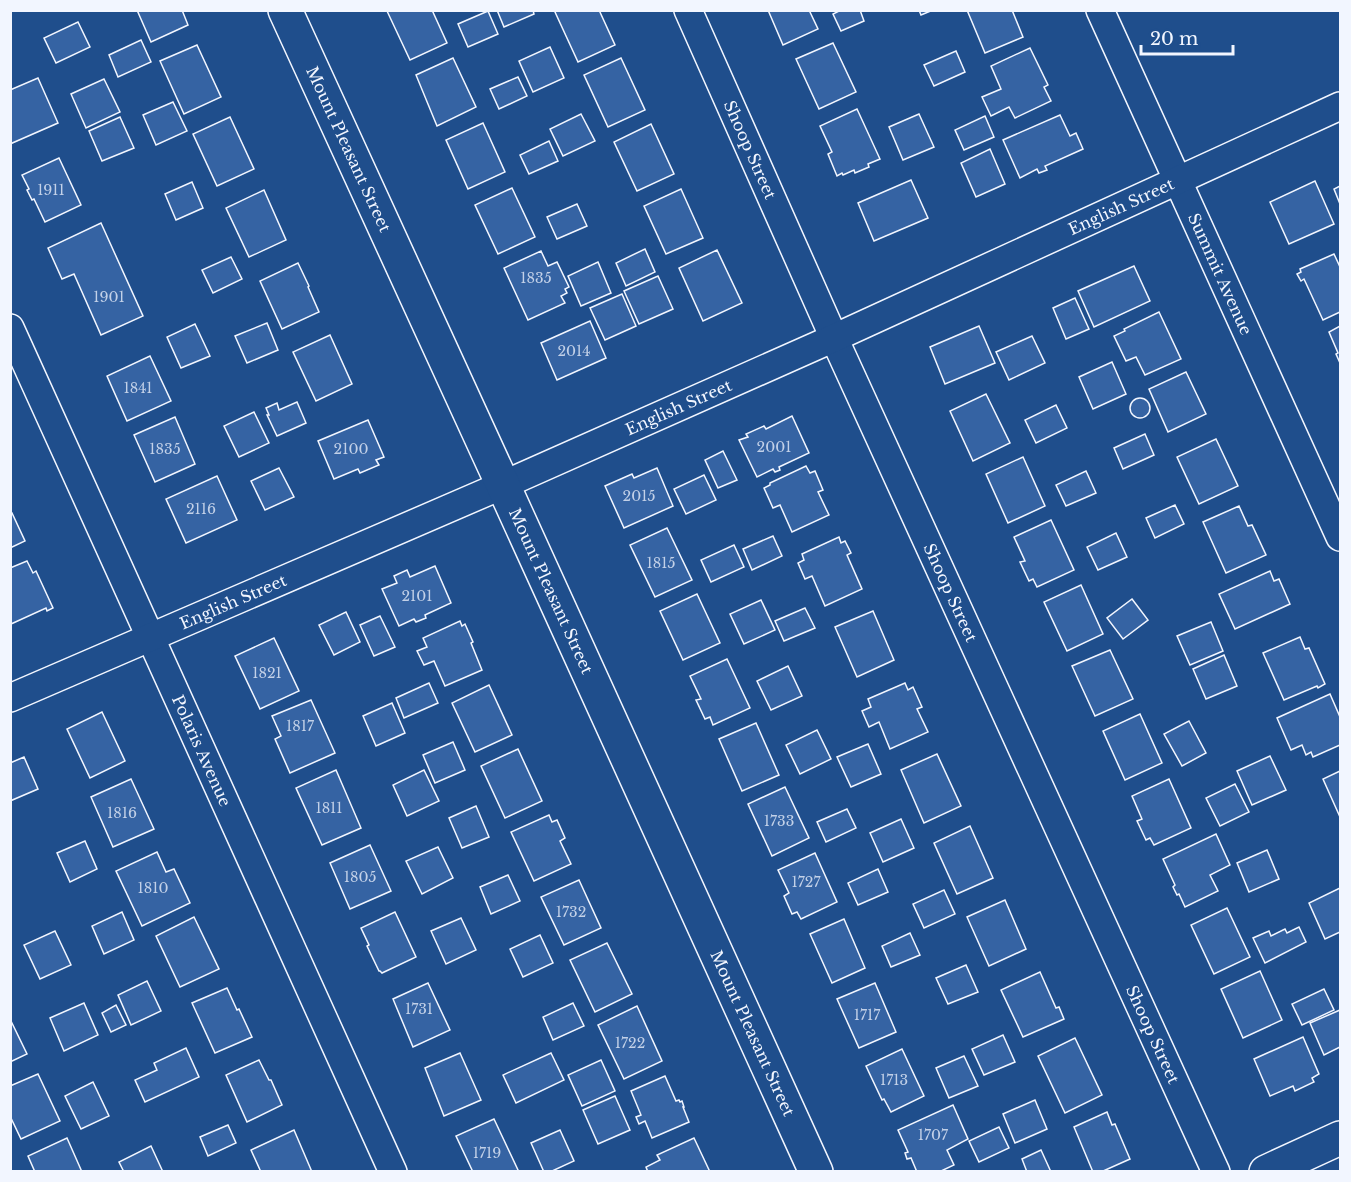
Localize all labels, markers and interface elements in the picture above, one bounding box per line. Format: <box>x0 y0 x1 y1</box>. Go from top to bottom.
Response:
scale bar <box>1141 18 1232 56</box>
text: 20 m <box>1150 28 1198 50</box>
street label: Mount Pleasant Street <box>302 63 395 235</box>
street label: Shoop Street <box>720 97 781 202</box>
street label: English Street <box>1065 174 1177 239</box>
house number: 1911 <box>37 181 65 199</box>
street label: Summit Avenue <box>1184 210 1257 338</box>
house number: 1835 <box>520 269 552 287</box>
house number: 1901 <box>93 288 125 306</box>
house number: 2014 <box>557 342 591 360</box>
street label: English Street <box>622 375 735 439</box>
house number: 1841 <box>123 379 153 397</box>
house number: 2001 <box>757 438 791 456</box>
house number: 1835 <box>149 440 181 458</box>
house number: 2100 <box>334 440 368 458</box>
house number: 2015 <box>623 487 655 505</box>
house number: 2116 <box>186 500 216 518</box>
street label: Mount Pleasant Street <box>505 505 598 677</box>
street label: Shoop Street <box>919 540 982 645</box>
house number: 1815 <box>647 554 676 572</box>
street label: English Street <box>177 570 289 633</box>
house number: 2101 <box>401 587 433 605</box>
house number: 1821 <box>252 664 282 682</box>
street label: Polaris Avenue <box>168 692 236 809</box>
house number: 1817 <box>286 717 315 735</box>
house number: 1811 <box>315 799 343 817</box>
house number: 1816 <box>107 804 137 822</box>
house number: 1733 <box>764 812 794 830</box>
house number: 1805 <box>344 868 376 886</box>
house number: 1727 <box>792 873 821 891</box>
house number: 1810 <box>138 879 168 897</box>
house number: 1732 <box>556 903 586 921</box>
street label: Mount Pleasant Street <box>706 947 799 1119</box>
street label: Shoop Street <box>1122 982 1184 1087</box>
house number: 1731 <box>405 1000 433 1018</box>
house number: 1717 <box>854 1006 881 1024</box>
house number: 1722 <box>615 1034 645 1052</box>
house number: 1713 <box>880 1071 908 1089</box>
house number: 1707 <box>918 1126 949 1144</box>
house number: 1719 <box>473 1144 501 1162</box>

